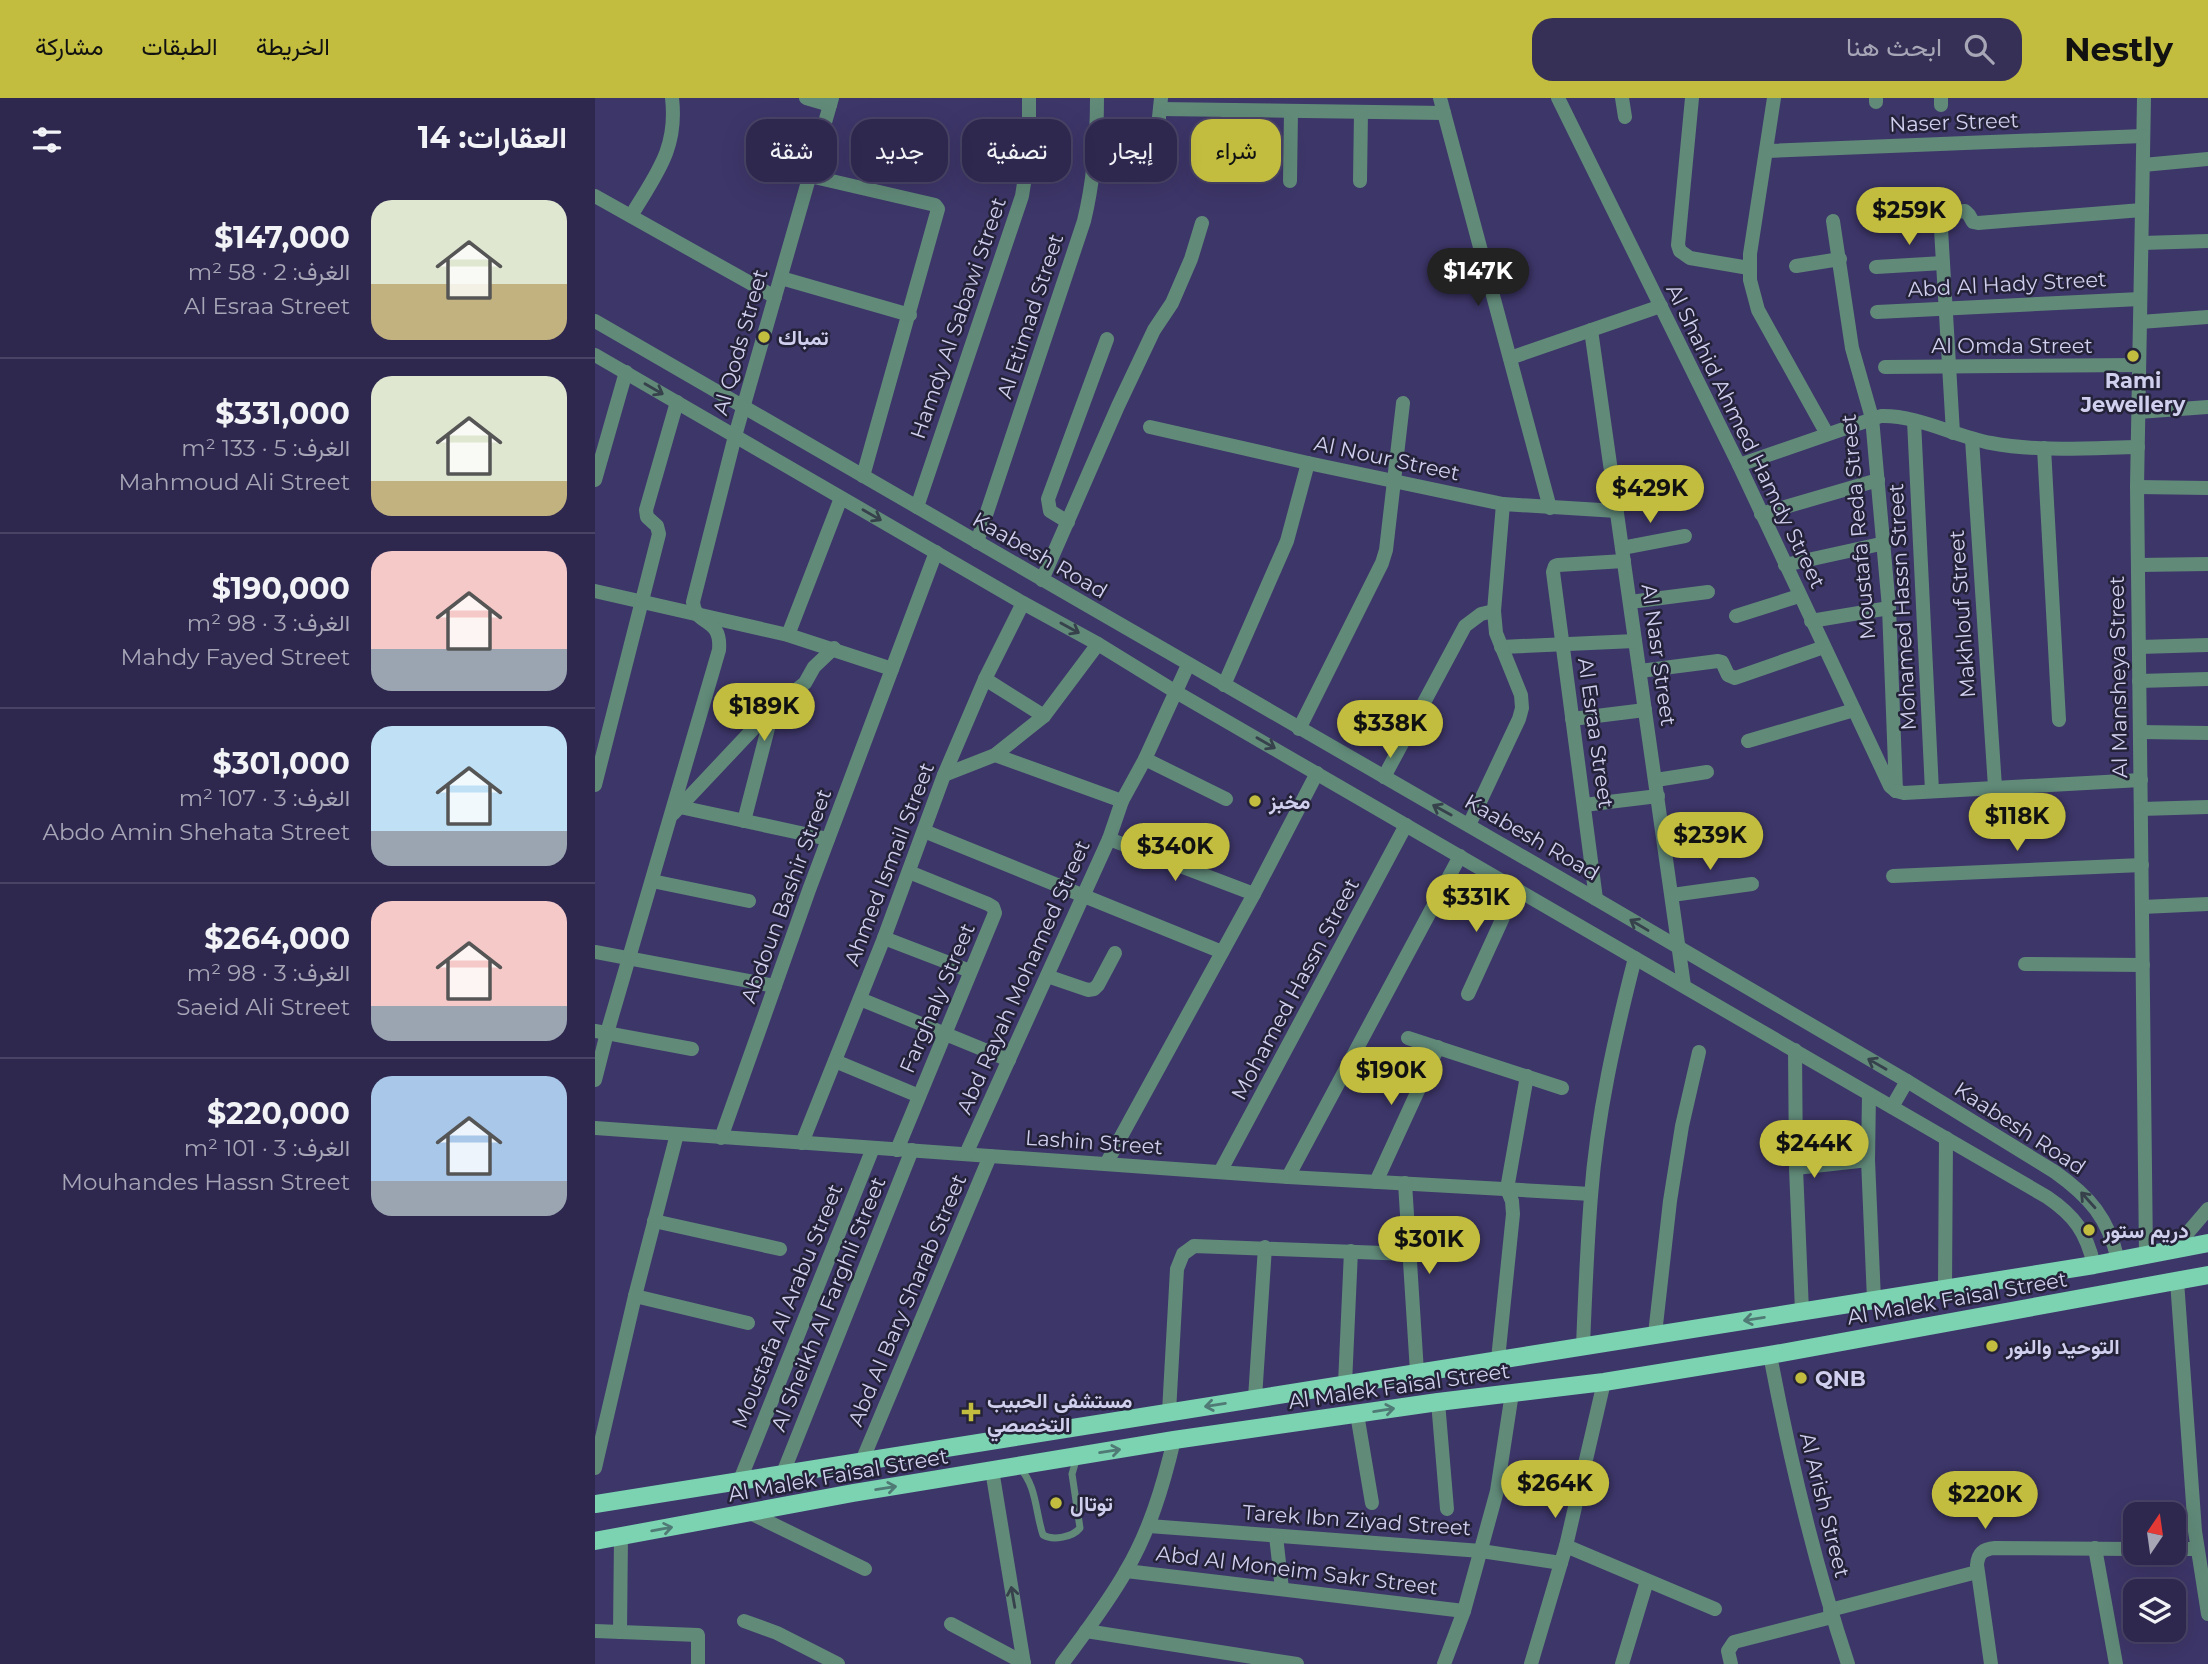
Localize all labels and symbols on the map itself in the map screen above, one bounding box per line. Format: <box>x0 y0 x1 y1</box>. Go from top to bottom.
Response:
street label: Naser Street <box>1889 107 2019 137</box>
pin: $259K <box>1860 188 1958 247</box>
street label: Hamdy Al Sabawi Street <box>905 194 1011 442</box>
street label: Al Etimad Street <box>992 230 1068 402</box>
pin: $147K <box>1429 248 1527 308</box>
street label: Al Qods Street <box>707 266 773 418</box>
street label: Abd Al Hady Street <box>1907 266 2107 302</box>
street label: Al Shahid Ahmed Hamdy Street <box>1661 280 1831 592</box>
place label: تمباك <box>778 325 829 350</box>
marker: تمباك <box>756 329 772 345</box>
street label: Al Omda Street <box>1931 333 2093 358</box>
marker: Rami Jewellery <box>2125 348 2141 364</box>
place label: Rami Jewellery <box>2080 368 2186 417</box>
one-way arrow <box>644 382 664 396</box>
street label: Moustafa Reda Street <box>1836 413 1880 641</box>
street label: Al Nour Street <box>1312 430 1462 486</box>
pin: $429K <box>1601 466 1699 525</box>
street label: Mohamed Hassn Street <box>1883 483 1921 731</box>
street label: Kaabesh Road <box>968 506 1112 604</box>
one-way arrow <box>861 509 882 522</box>
street label: Makhlouf Street <box>1944 529 1980 699</box>
street label: Al Mansheya Street <box>2104 576 2132 778</box>
street label: Al Nasr Street <box>1637 582 1681 728</box>
one-way arrow <box>1059 621 1079 635</box>
street label: Al Esraa Street <box>1573 656 1619 810</box>
pin: $189K <box>715 684 813 743</box>
pin: $338K <box>1341 700 1439 760</box>
one-way arrow <box>1255 737 1275 751</box>
street label: Ahmed Ismail Street <box>839 759 939 969</box>
street label: Abdoun Bashir Street <box>736 785 836 1007</box>
street label: Kaabesh Road <box>1460 788 1604 886</box>
place label: مخبز <box>1268 789 1310 815</box>
marker: مخبز <box>1247 793 1263 809</box>
pin: $118K <box>1968 794 2066 853</box>
one-way arrow <box>1432 803 1453 816</box>
pin: $239K <box>1661 812 1759 872</box>
pin: $340K <box>1126 824 1224 883</box>
street label: Abd Rayah Mohamed Street <box>951 836 1095 1118</box>
street label: Mohamed Hassn Street <box>1226 874 1364 1104</box>
pin: $331K <box>1427 874 1525 934</box>
one-way arrow <box>1629 917 1649 931</box>
street label: Farghaly Street <box>894 919 980 1077</box>
pin: $190K <box>1342 1048 1440 1107</box>
one-way arrow <box>1868 1057 1888 1071</box>
street label: Kaabesh Road <box>1950 1076 2090 1180</box>
pin: $244K <box>1765 1121 1863 1180</box>
street label: Lashin Street <box>1024 1125 1164 1159</box>
street label: Abd Al Bary Sharab Street <box>842 1170 972 1430</box>
street label: Al Sheikh Al Farghli Street <box>765 1173 891 1435</box>
street label: Moustafa Al Arabu Street <box>726 1180 848 1432</box>
one-way arrow <box>2080 1192 2097 1209</box>
pin: $301K <box>1380 1216 1478 1276</box>
place label: دريم ستور <box>2102 1218 2189 1245</box>
marker: دريم ستور <box>2081 1222 2097 1238</box>
street label: Al Malek Faisal Street <box>1845 1266 2069 1330</box>
one-way arrow <box>1743 1313 1766 1326</box>
place label: التوحيد والنور <box>2005 1334 2120 1360</box>
marker: التوحيد والنور <box>1984 1338 2000 1354</box>
street label: Al Malek Faisal Street <box>1287 1358 1511 1414</box>
place label: QNB <box>1815 1366 1866 1391</box>
marker: QNB <box>1793 1370 1809 1386</box>
place label: مستشفى الحبيب التخصصي <box>987 1388 1132 1442</box>
one-way arrow <box>1204 1398 1227 1411</box>
marker: مستشفى الحبيب التخصصي <box>961 1402 981 1422</box>
one-way arrow <box>1372 1403 1395 1416</box>
street label: Al Arish Street <box>1795 1430 1855 1580</box>
street label: Al Malek Faisal Street <box>726 1443 950 1507</box>
one-way arrow <box>1099 1444 1121 1457</box>
pin: $264K <box>1506 1460 1604 1520</box>
pin: $220K <box>1936 1472 2034 1531</box>
one-way arrow <box>874 1481 897 1494</box>
place label: توتال <box>1070 1491 1113 1517</box>
marker: توتال <box>1048 1495 1064 1511</box>
street label: Tarek Ibn Ziyad Street <box>1242 1500 1472 1540</box>
north arrow <box>2123 1502 2186 1564</box>
one-way arrow <box>650 1522 673 1535</box>
street label: Abd Al Moneim Sakr Street <box>1155 1540 1439 1600</box>
one-way arrow <box>1006 1586 1019 1609</box>

